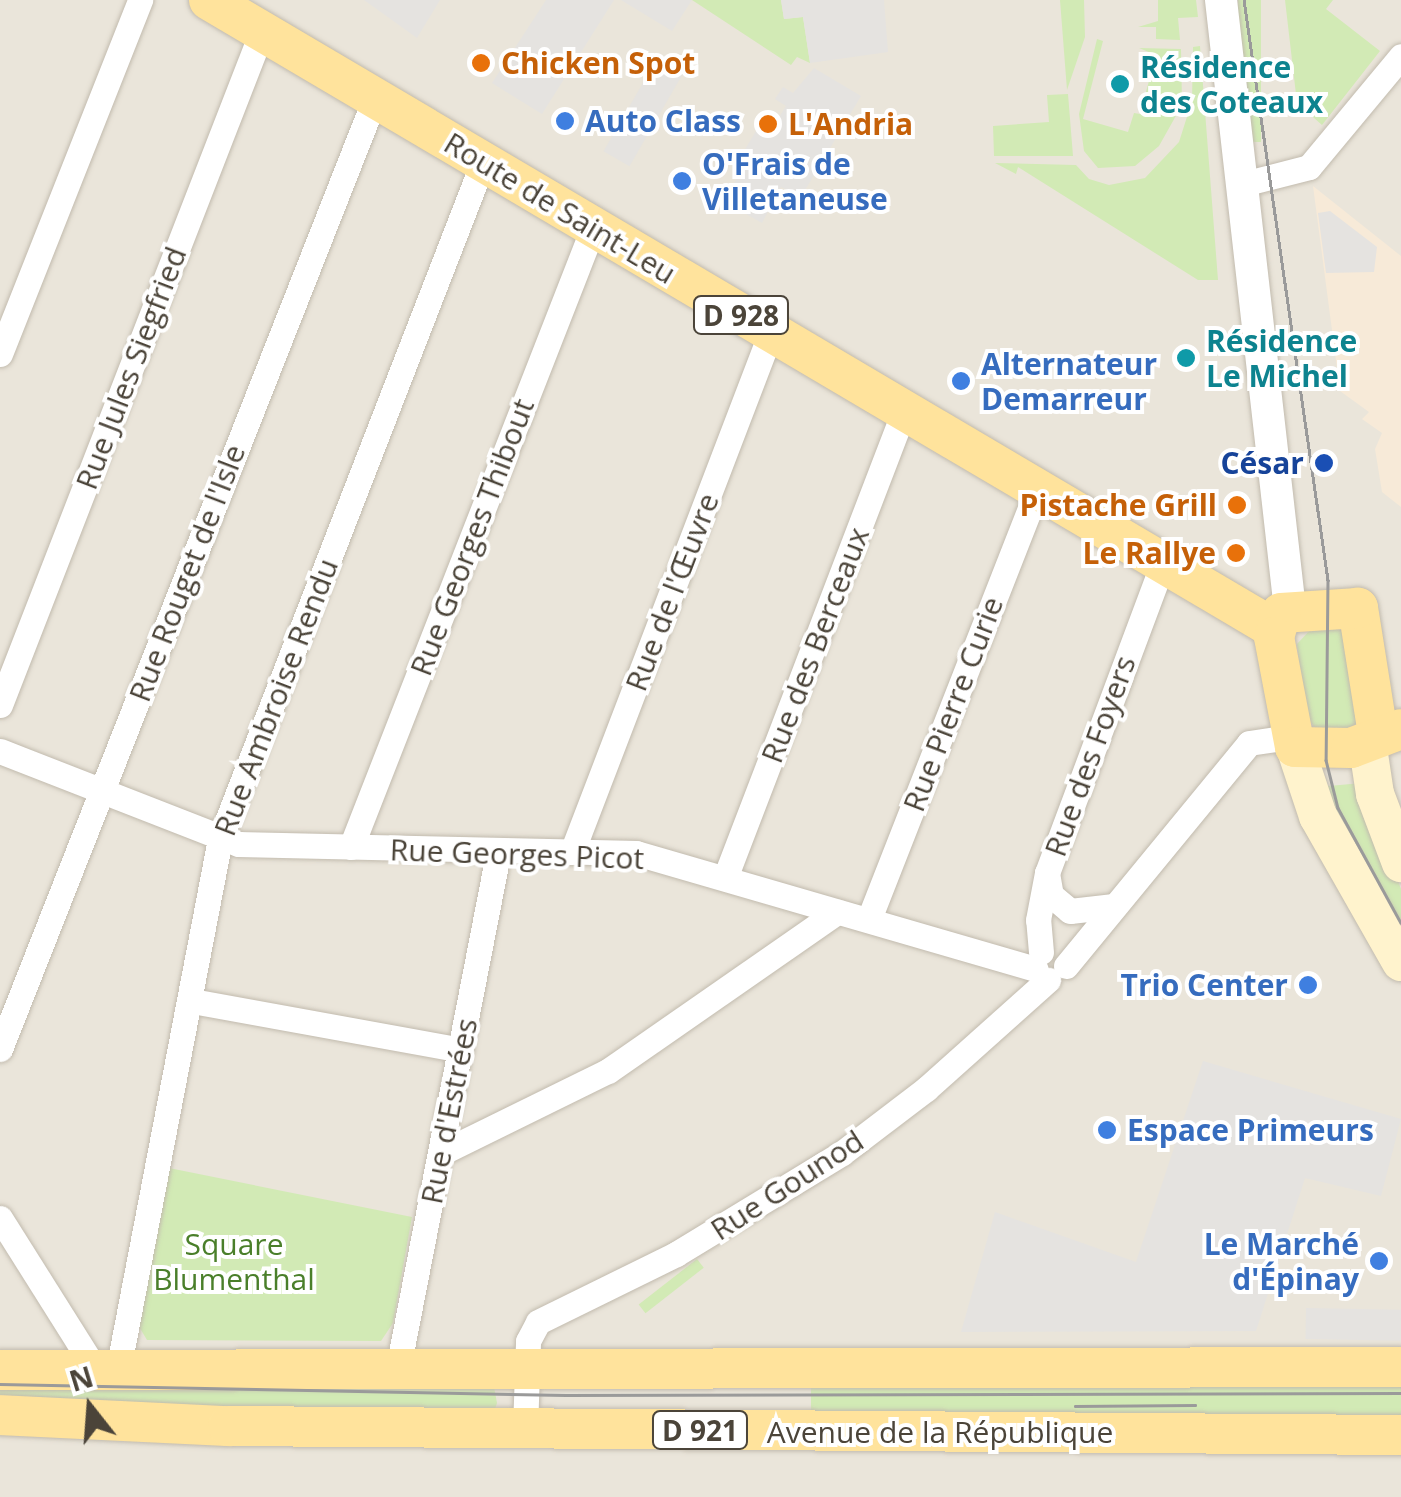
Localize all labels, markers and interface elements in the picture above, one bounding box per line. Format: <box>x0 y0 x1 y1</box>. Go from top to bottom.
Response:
place label: Chicken Spot <box>501 45 695 81</box>
place label: Résidence des Coteaux <box>1140 49 1323 120</box>
marker: Chicken Spot <box>470 52 492 74</box>
marker: Résidence des Coteaux <box>1109 73 1131 95</box>
place label: Auto Class <box>585 103 741 139</box>
place label: L'Andria <box>788 106 913 142</box>
marker: Auto Class <box>554 110 576 132</box>
marker: L'Andria <box>757 113 779 135</box>
street label: Route de Saint-Leu <box>438 125 682 291</box>
place label: O'Frais de Villetaneuse <box>702 146 888 216</box>
marker: O'Frais de Villetaneuse <box>671 170 693 192</box>
street label: Rue Jules Siegfried <box>68 242 194 494</box>
road number: D 928 <box>691 292 791 338</box>
place label: Résidence Le Michel <box>1206 323 1357 394</box>
place label: Alternateur Demarreur <box>981 346 1157 416</box>
marker: Résidence Le Michel <box>1175 347 1197 369</box>
marker: Alternateur Demarreur <box>950 370 972 392</box>
street label: Rue Georges Thibout <box>403 393 541 681</box>
street label: Rue Rouget de l'Isle <box>121 439 253 707</box>
place label: César <box>1221 445 1304 481</box>
marker: César <box>1313 452 1335 474</box>
place label: Pistache Grill <box>1019 487 1217 523</box>
street label: Rue de l'Œuvre <box>618 488 726 696</box>
marker: Pistache Grill <box>1226 494 1248 516</box>
street label: Rue des Berceaux <box>754 522 876 768</box>
place label: Le Rallye <box>1083 535 1216 571</box>
marker: Le Rallye <box>1225 542 1247 564</box>
street label: Rue Ambroise Rendu <box>207 553 345 841</box>
street label: Rue Pierre Curie <box>895 592 1011 816</box>
street label: Rue des Foyers <box>1037 651 1143 861</box>
street label: Rue Georges Picot <box>389 832 645 876</box>
place label: Trio Center <box>1121 967 1288 1003</box>
marker: Trio Center <box>1297 974 1319 996</box>
street label: Rue d'Estrées <box>413 1015 485 1207</box>
place label: Espace Primeurs <box>1127 1112 1374 1148</box>
marker: Espace Primeurs <box>1096 1119 1118 1141</box>
street label: Rue Gounod <box>704 1122 870 1248</box>
park label: Square Blumenthal <box>153 1226 315 1296</box>
place label: Le Marché d'Épinay <box>1204 1226 1359 1296</box>
marker: Le Marché d'Épinay <box>1368 1250 1390 1272</box>
north arrow <box>40 1357 140 1457</box>
text: N <box>65 1357 98 1400</box>
road number: D 921 <box>650 1407 750 1453</box>
street label: Avenue de la République <box>767 1414 1113 1450</box>

